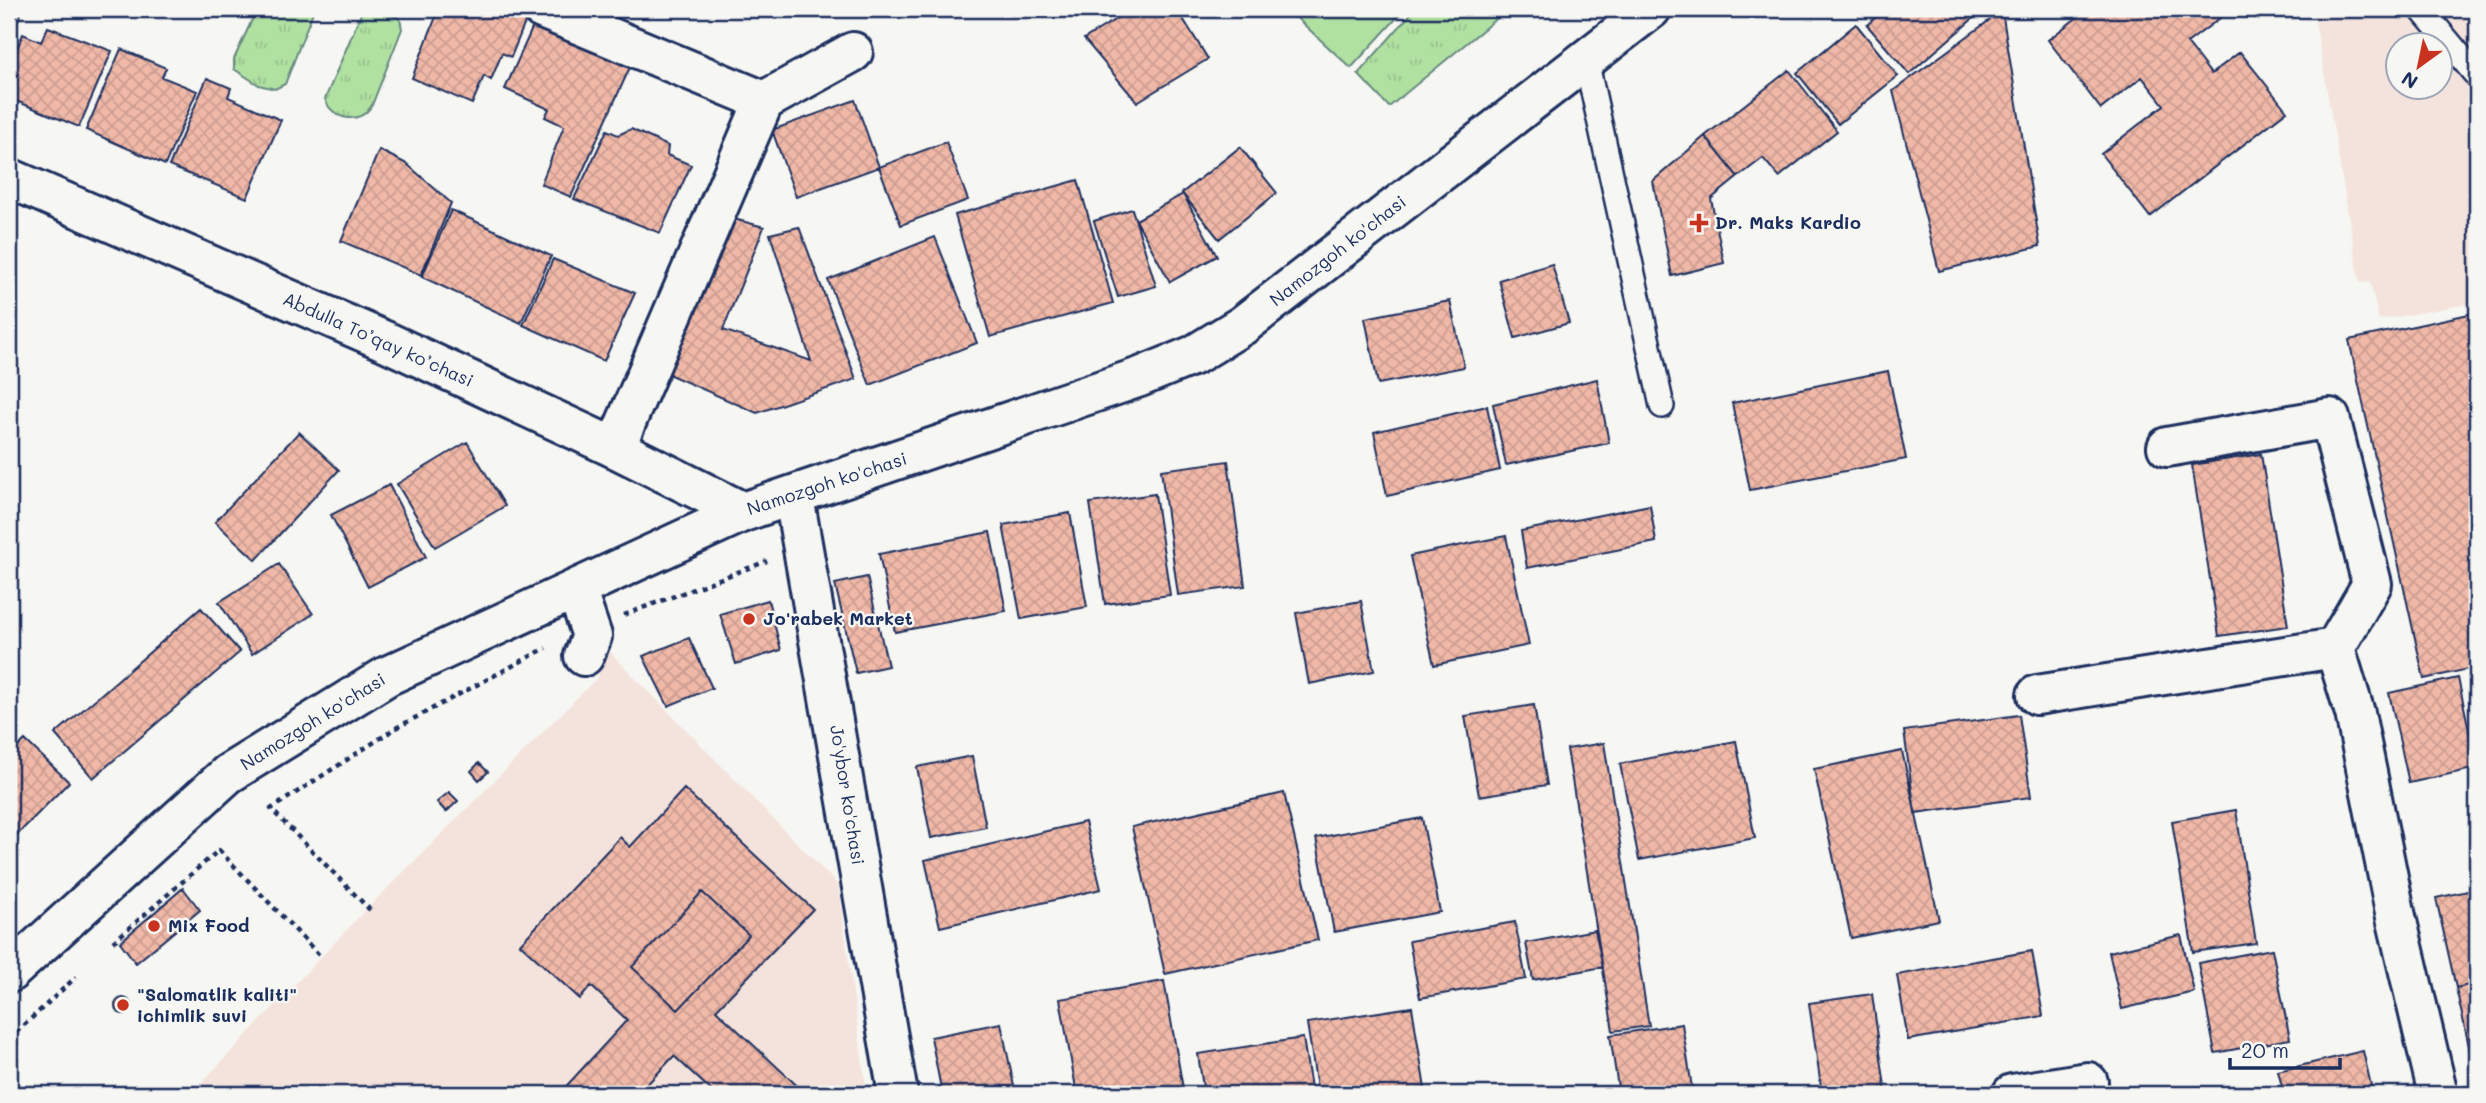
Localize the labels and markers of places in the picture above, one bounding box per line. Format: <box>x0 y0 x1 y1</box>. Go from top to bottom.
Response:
place label: Dr. Maks Kardio <box>1715 210 1861 234</box>
marker: Dr. Maks Kardio <box>1689 213 1709 233</box>
place label: Jo'rabek Market <box>763 606 913 630</box>
marker: Jo'rabek Market <box>741 611 757 627</box>
place label: Mix Food <box>168 913 249 937</box>
marker: Mix Food <box>146 918 162 934</box>
place label: "Salomatlik kaliti" ichimlik suvi <box>137 982 297 1027</box>
marker: "Salomatlik kaliti" ichimlik suvi <box>115 997 131 1013</box>

